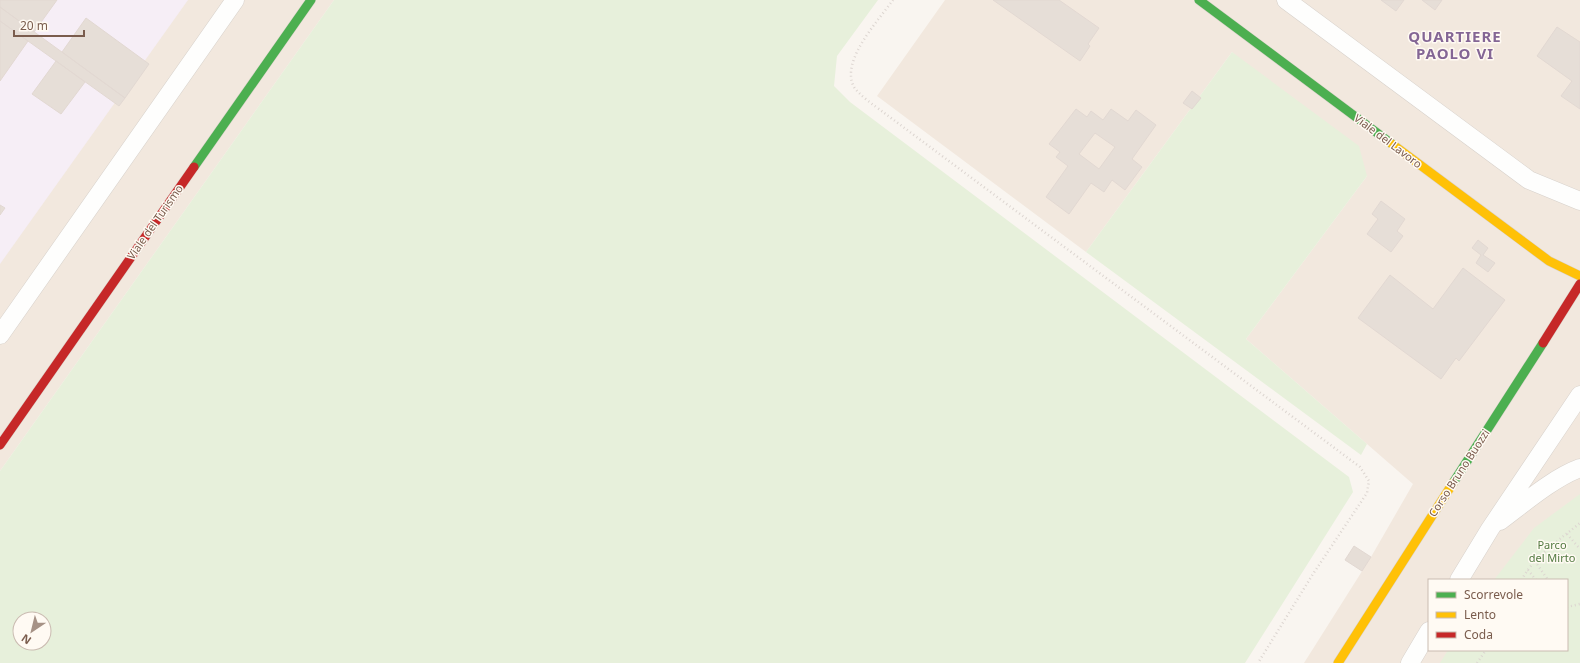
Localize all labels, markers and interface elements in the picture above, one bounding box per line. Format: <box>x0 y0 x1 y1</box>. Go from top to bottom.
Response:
scale bar <box>14 12 84 38</box>
text: 20 m <box>20 17 48 34</box>
district label: QUARTIERE PAOLO VI <box>1408 26 1502 63</box>
street label: Viale del Lavoro <box>1351 110 1426 171</box>
street label: Viale del Turismo <box>123 181 186 262</box>
street label: Corso Bruno Buozzi <box>1425 426 1492 519</box>
park label: Parco del Mirto <box>1529 537 1576 565</box>
legend <box>1428 579 1568 651</box>
text: Scorrevole <box>1464 586 1523 603</box>
text: Lento <box>1464 606 1496 623</box>
north arrow <box>12 611 52 651</box>
text: Coda <box>1464 626 1493 643</box>
text: N <box>18 631 34 648</box>

